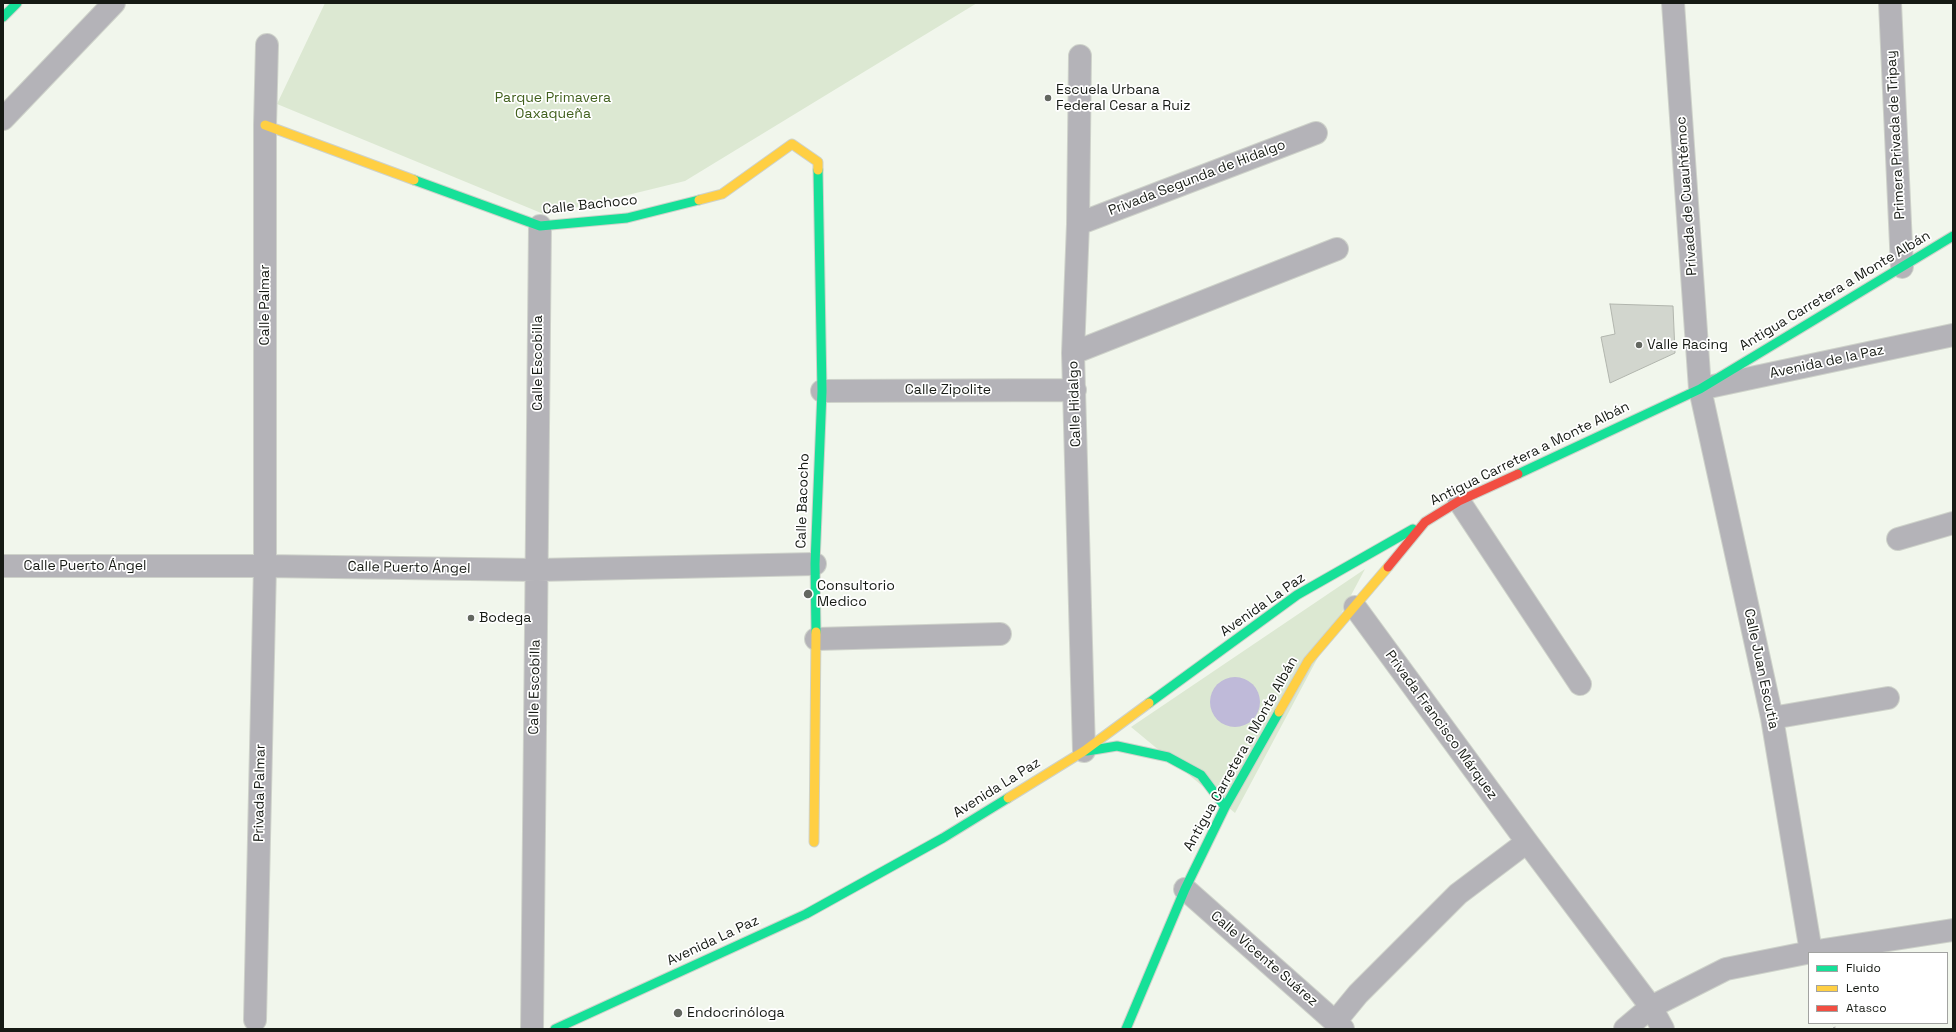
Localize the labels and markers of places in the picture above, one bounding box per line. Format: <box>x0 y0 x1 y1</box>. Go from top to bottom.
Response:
place label: Escuela Urbana Federal Cesar a Ruiz <box>1056 82 1190 114</box>
marker: Escuela Urbana Federal Cesar a Ruiz <box>1043 93 1053 103</box>
place label: Valle Racing <box>1647 337 1728 353</box>
marker: Valle Racing <box>1634 340 1644 350</box>
place label: Consultorio Medico <box>817 578 895 610</box>
marker: Consultorio Medico <box>802 588 814 600</box>
place label: Bodega <box>479 610 531 626</box>
marker: Bodega <box>466 613 476 623</box>
place label: Endocrinóloga <box>687 1005 785 1021</box>
marker: Endocrinóloga <box>672 1007 684 1019</box>

